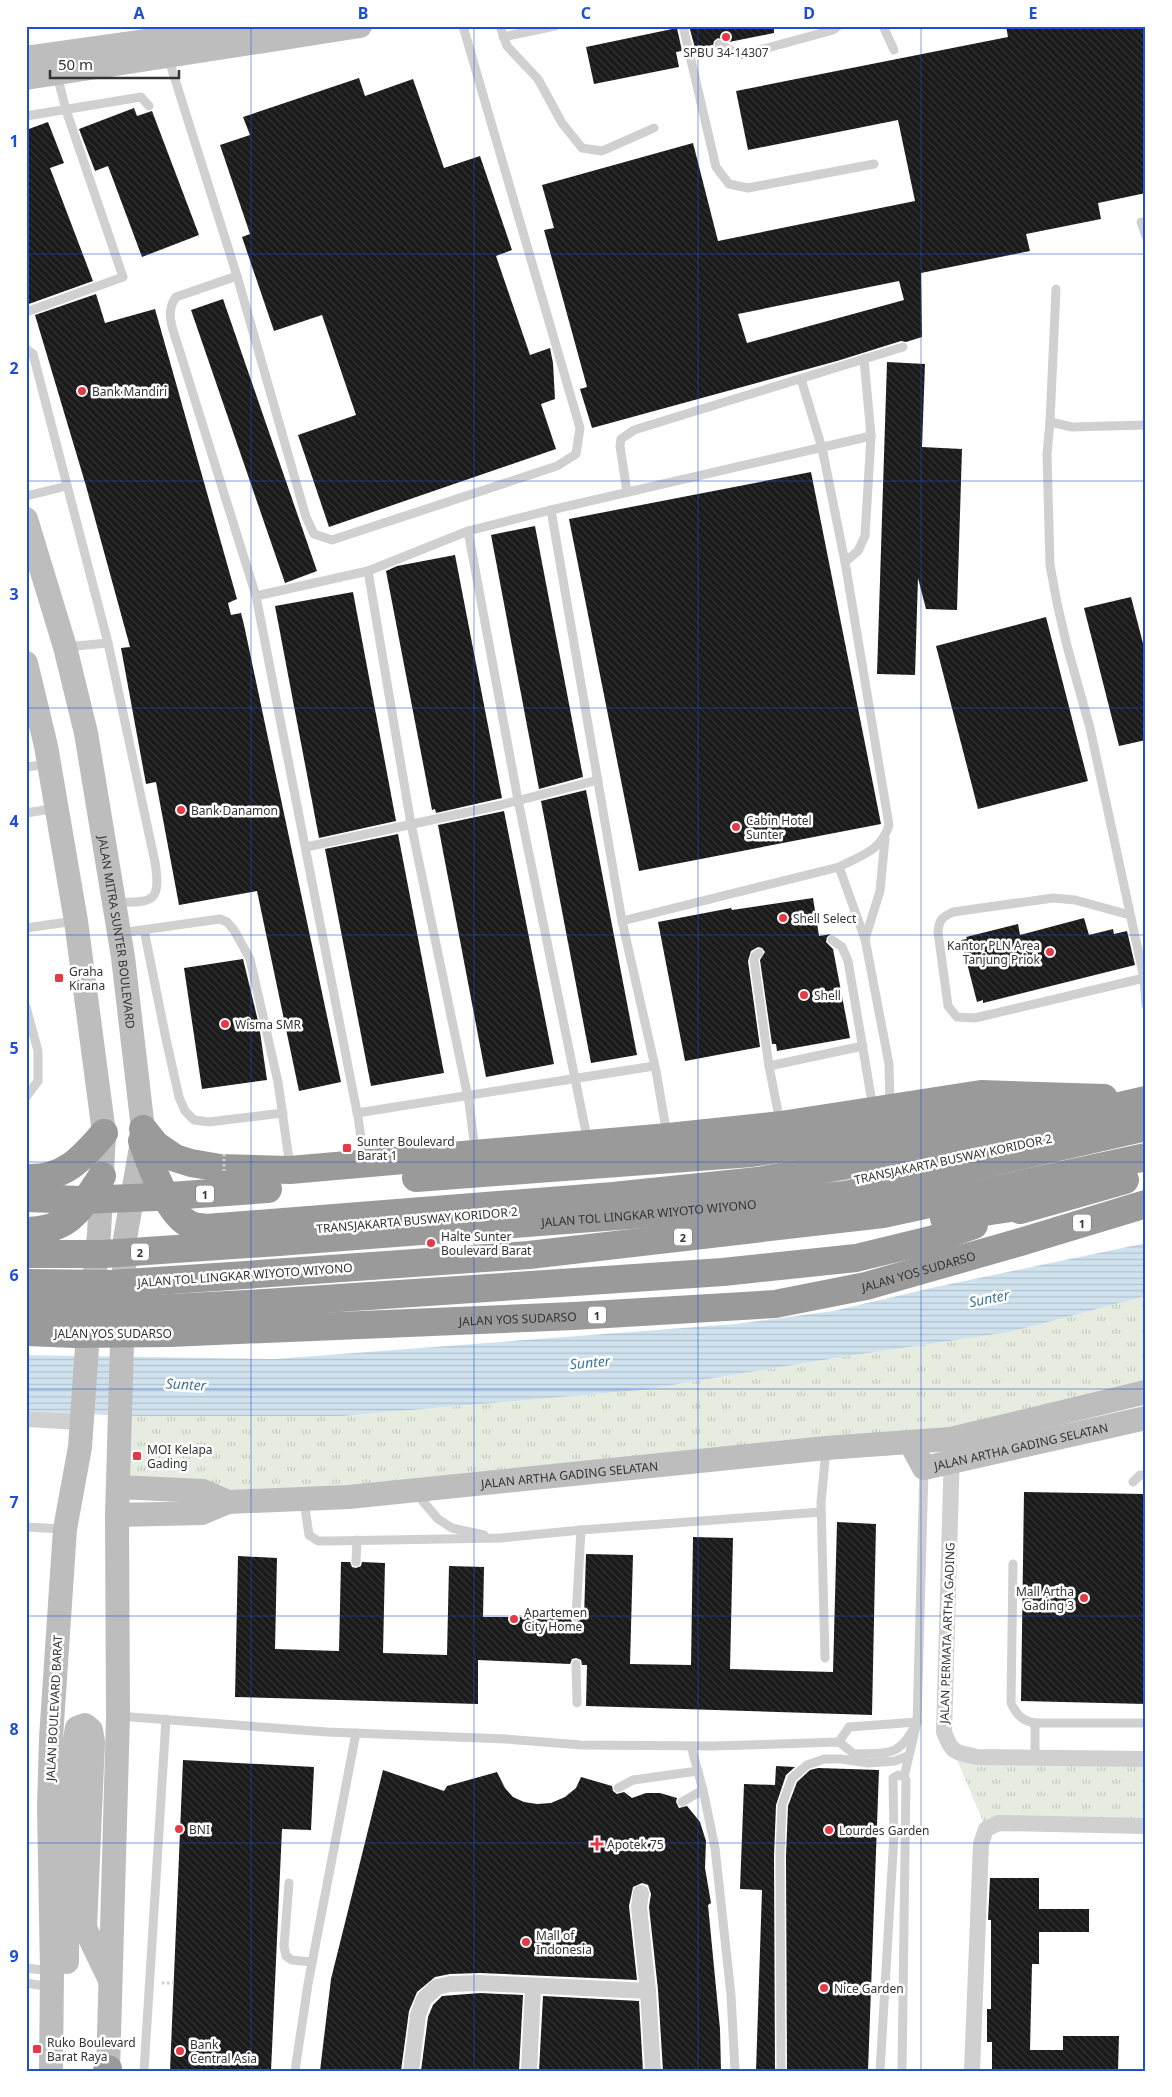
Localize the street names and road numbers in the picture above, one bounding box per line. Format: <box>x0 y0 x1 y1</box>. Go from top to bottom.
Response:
street label: JALAN MITRA SUNTER BOULEVARD <box>94 833 140 1030</box>
street label: TRANSJAKARTA BUSWAY KORIDOR 2 <box>852 1130 1054 1188</box>
road number: 1 <box>196 1186 214 1202</box>
street label: JALAN TOL LINGKAR WIYOTO WIYONO <box>540 1195 757 1230</box>
street label: TRANSJAKARTA BUSWAY KORIDOR 2 <box>316 1203 518 1237</box>
road number: 1 <box>1073 1214 1091 1232</box>
road number: 2 <box>674 1228 692 1246</box>
road number: 2 <box>131 1244 149 1260</box>
street label: JALAN YOS SUDARSO <box>859 1247 977 1295</box>
street label: JALAN TOL LINGKAR WIYOTO WIYONO <box>136 1259 353 1291</box>
road number: 1 <box>588 1306 606 1324</box>
street label: JALAN YOS SUDARSO <box>457 1307 577 1329</box>
street label: JALAN YOS SUDARSO <box>53 1325 172 1342</box>
street label: JALAN ARTHA GADING SELATAN <box>931 1418 1110 1474</box>
street label: JALAN ARTHA GADING SELATAN <box>479 1457 659 1492</box>
street label: JALAN PERMATA ARTHA GADING <box>935 1542 959 1725</box>
street label: JALAN BOULEVARD BARAT <box>42 1634 66 1782</box>

